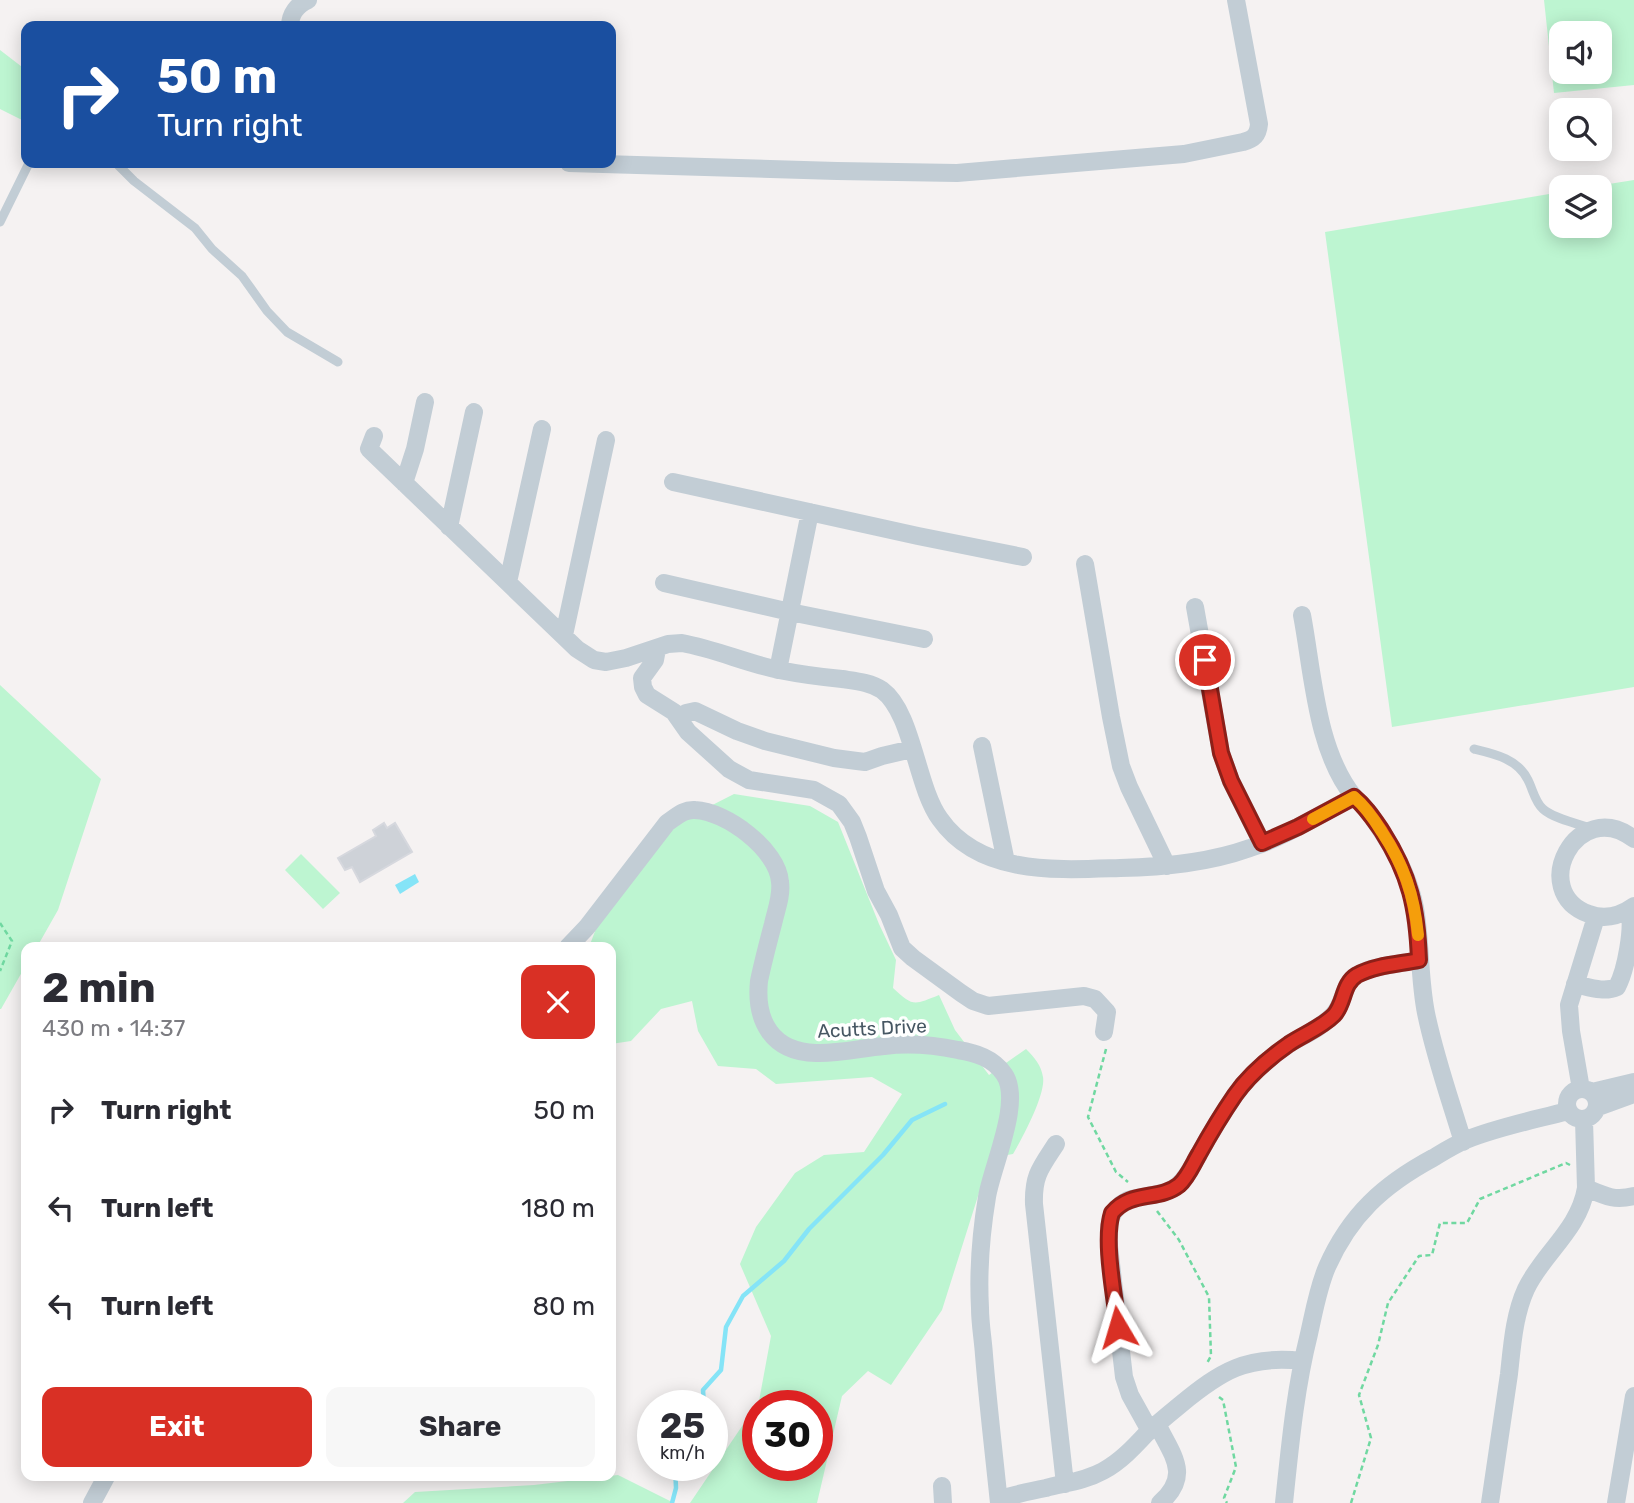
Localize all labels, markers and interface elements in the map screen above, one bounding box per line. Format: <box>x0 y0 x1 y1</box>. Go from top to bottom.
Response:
map controls <box>1549 21 1612 238</box>
button: sound <box>1549 21 1612 84</box>
text: 50 m <box>157 47 277 105</box>
icon: right <box>42 49 133 140</box>
button: search <box>1549 98 1612 161</box>
text: Turn right <box>157 106 302 144</box>
button: layers <box>1549 175 1612 238</box>
pin <box>1175 630 1235 690</box>
icon: arrive <box>1186 641 1224 679</box>
text: 2 min <box>42 963 156 1013</box>
button: close <box>521 965 595 1039</box>
text: 430 m · 14:37 <box>42 1014 185 1042</box>
street label: Acutts Drive <box>817 1014 927 1043</box>
icon: right <box>42 1091 80 1129</box>
text: Turn right <box>101 1095 231 1126</box>
text: 50 m <box>534 1095 595 1126</box>
icon: left <box>42 1189 80 1227</box>
text: Turn left <box>101 1193 213 1224</box>
text: 180 m <box>521 1193 595 1224</box>
icon: left <box>42 1287 80 1325</box>
position arrow <box>1081 1290 1155 1364</box>
text: Turn left <box>101 1291 213 1322</box>
text: 80 m <box>532 1291 595 1322</box>
button: Exit <box>42 1387 312 1467</box>
button: Share <box>326 1387 595 1467</box>
speed limit sign: 30 <box>742 1390 833 1481</box>
text: 25 <box>660 1405 705 1447</box>
text: km/h <box>660 1442 705 1464</box>

